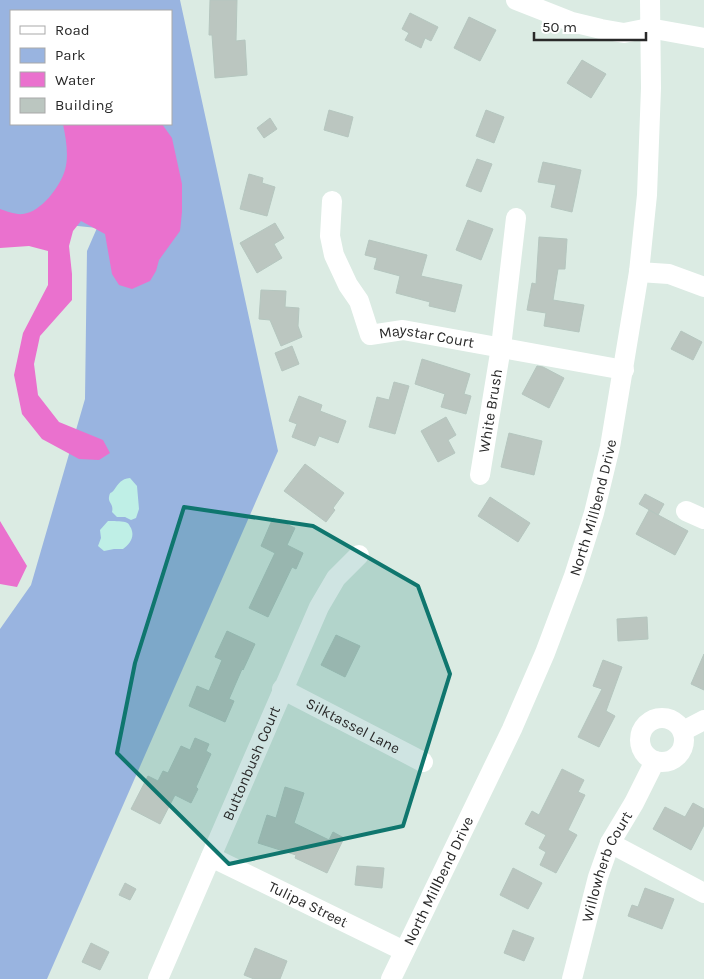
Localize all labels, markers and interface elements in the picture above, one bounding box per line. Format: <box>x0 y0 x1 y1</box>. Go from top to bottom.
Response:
legend <box>10 10 172 125</box>
scale bar <box>534 10 646 42</box>
text: 50 m <box>542 18 577 36</box>
text: Road <box>55 21 90 39</box>
text: Park <box>55 46 85 64</box>
text: Water <box>55 71 96 89</box>
text: Building <box>55 96 113 114</box>
street label: Maystar Court <box>378 320 476 352</box>
street label: White Brush <box>475 368 506 454</box>
street label: North Millbend Drive <box>566 438 620 578</box>
street label: Silktassel Lane <box>303 694 403 758</box>
street label: Buttonbush Court <box>219 703 284 823</box>
street label: Willowherb Court <box>578 808 636 924</box>
street label: North Millbend Drive <box>400 814 477 948</box>
street label: Tulipa Street <box>265 877 351 931</box>

